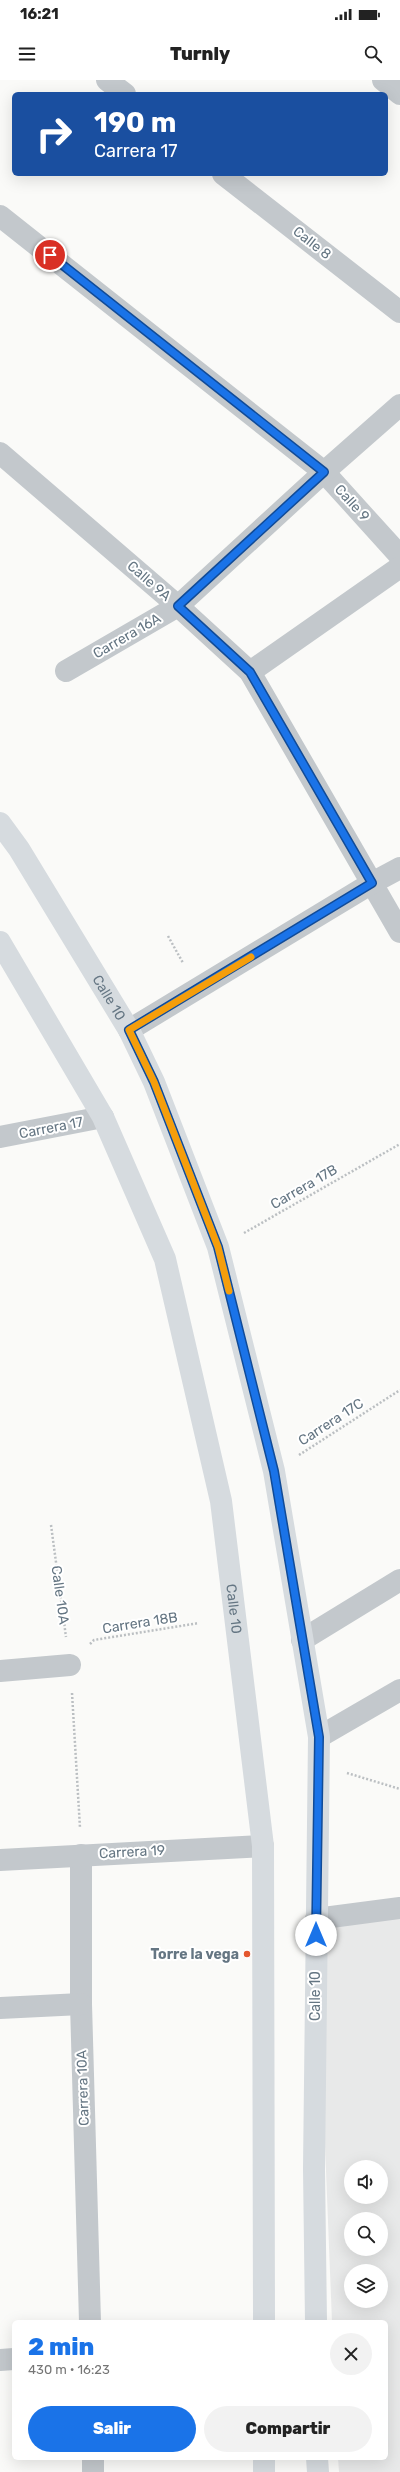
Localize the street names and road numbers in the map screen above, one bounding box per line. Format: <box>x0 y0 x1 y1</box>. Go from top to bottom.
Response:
street label: Calle 8 <box>289 223 335 263</box>
street label: Calle 9 <box>331 481 373 525</box>
street label: Calle 9A <box>124 557 175 605</box>
street label: Carrera 16A <box>90 609 165 662</box>
street label: Calle 10 <box>89 972 130 1023</box>
street label: Carrera 17 <box>18 1113 84 1143</box>
street label: Carrera 17B <box>268 1161 340 1213</box>
street label: Carrera 17C <box>295 1395 367 1449</box>
street label: Calle 10A <box>47 1564 73 1626</box>
street label: Calle 10 <box>223 1583 246 1635</box>
street label: Carrera 18B <box>101 1609 179 1637</box>
street label: Carrera 19 <box>99 1842 165 1862</box>
street label: Calle 10 <box>307 1971 324 2021</box>
street label: Carrera 10A <box>73 2049 93 2126</box>

